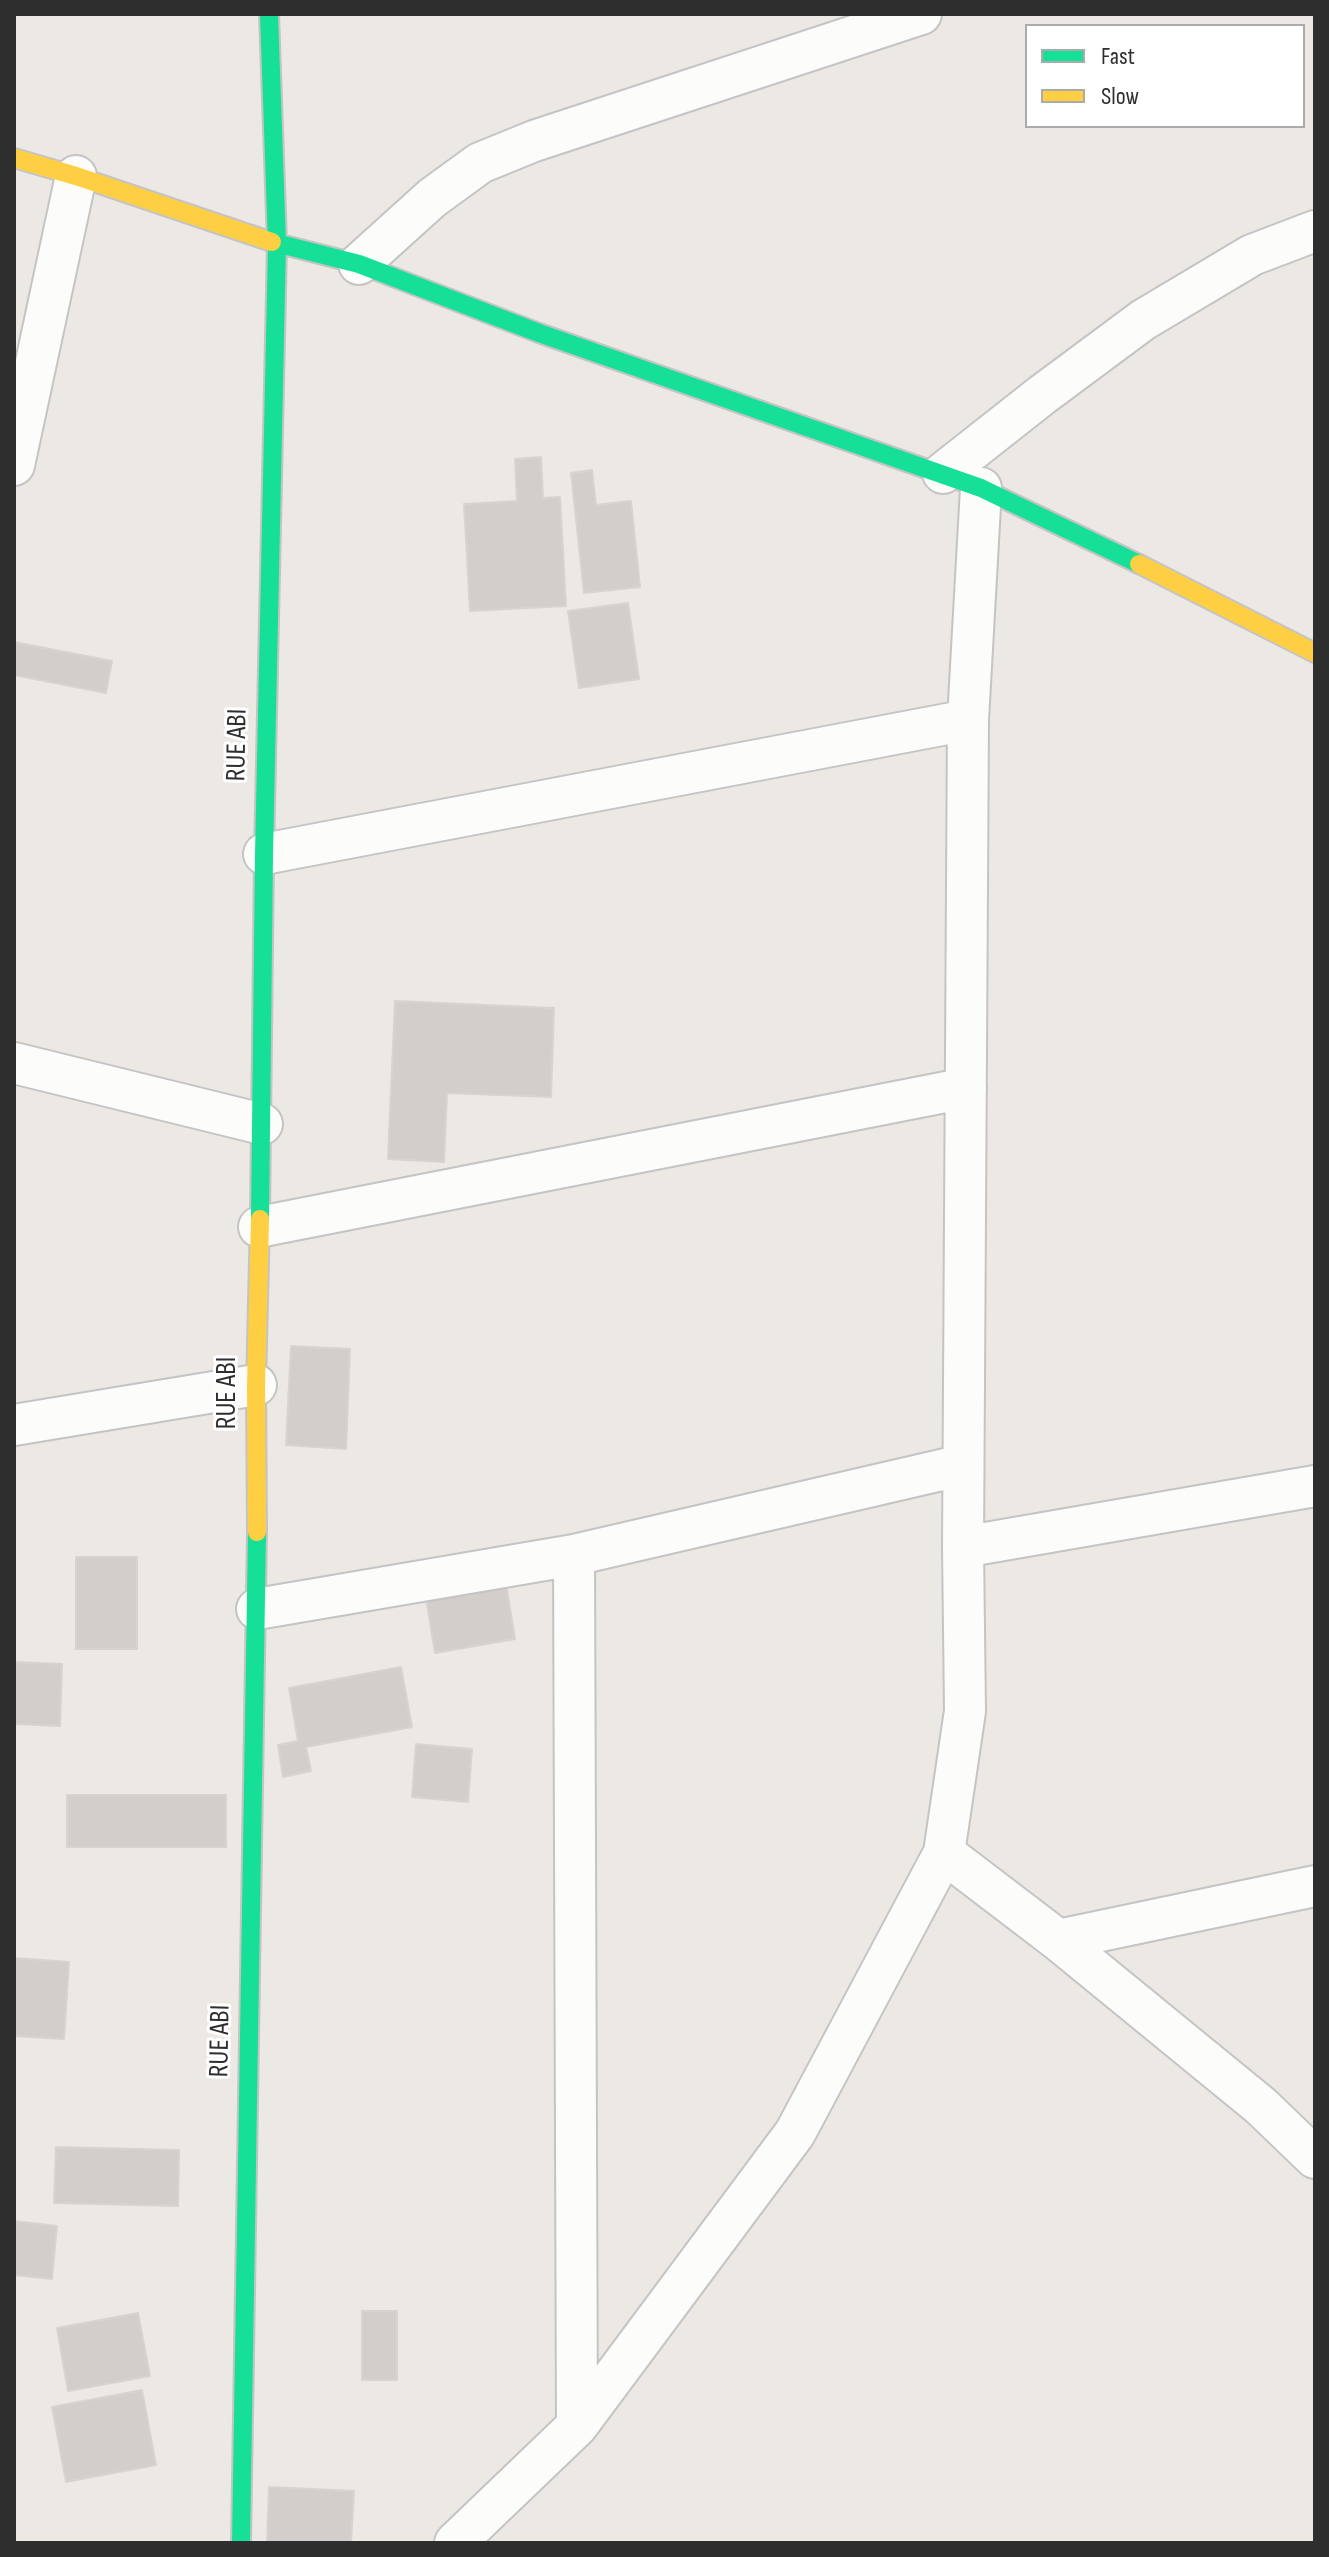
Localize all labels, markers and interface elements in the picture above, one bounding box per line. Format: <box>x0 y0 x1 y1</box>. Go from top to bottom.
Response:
legend <box>1025 24 1305 128</box>
text: Fast <box>1101 42 1135 71</box>
text: Slow <box>1101 82 1139 111</box>
street label: RUE ABI <box>221 708 255 782</box>
street label: RUE ABI <box>211 1357 245 1429</box>
street label: RUE ABI <box>204 2004 238 2078</box>

